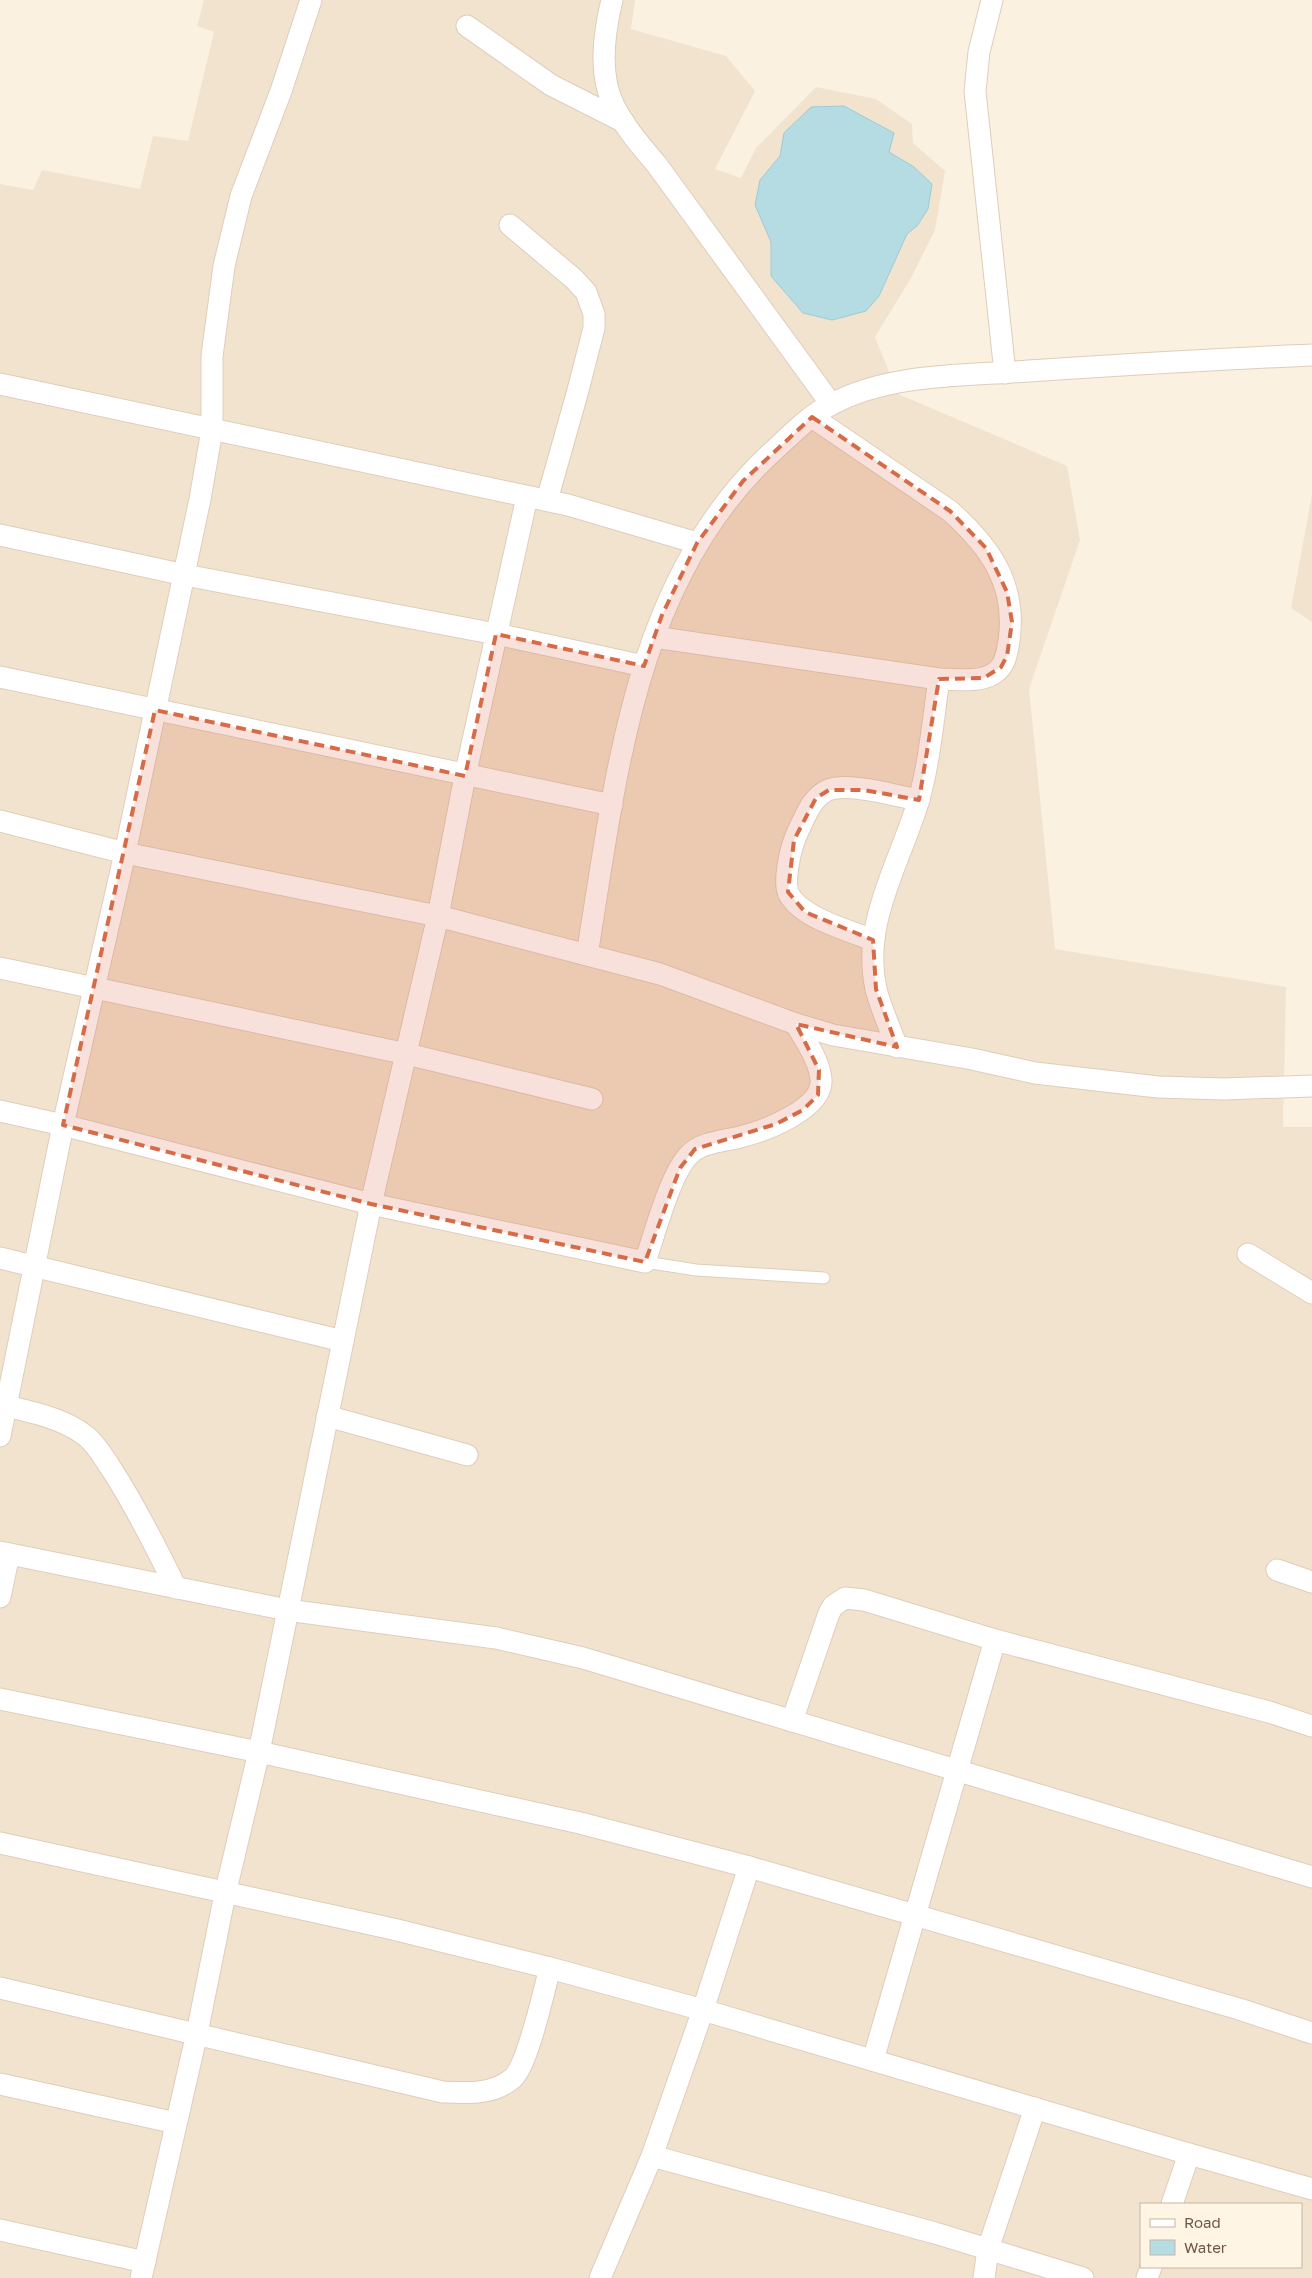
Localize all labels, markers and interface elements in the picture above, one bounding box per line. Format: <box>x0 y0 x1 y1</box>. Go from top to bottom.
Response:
legend <box>1140 2203 1302 2268</box>
text: Road <box>1184 2213 1221 2231</box>
text: Water <box>1184 2238 1227 2256</box>

